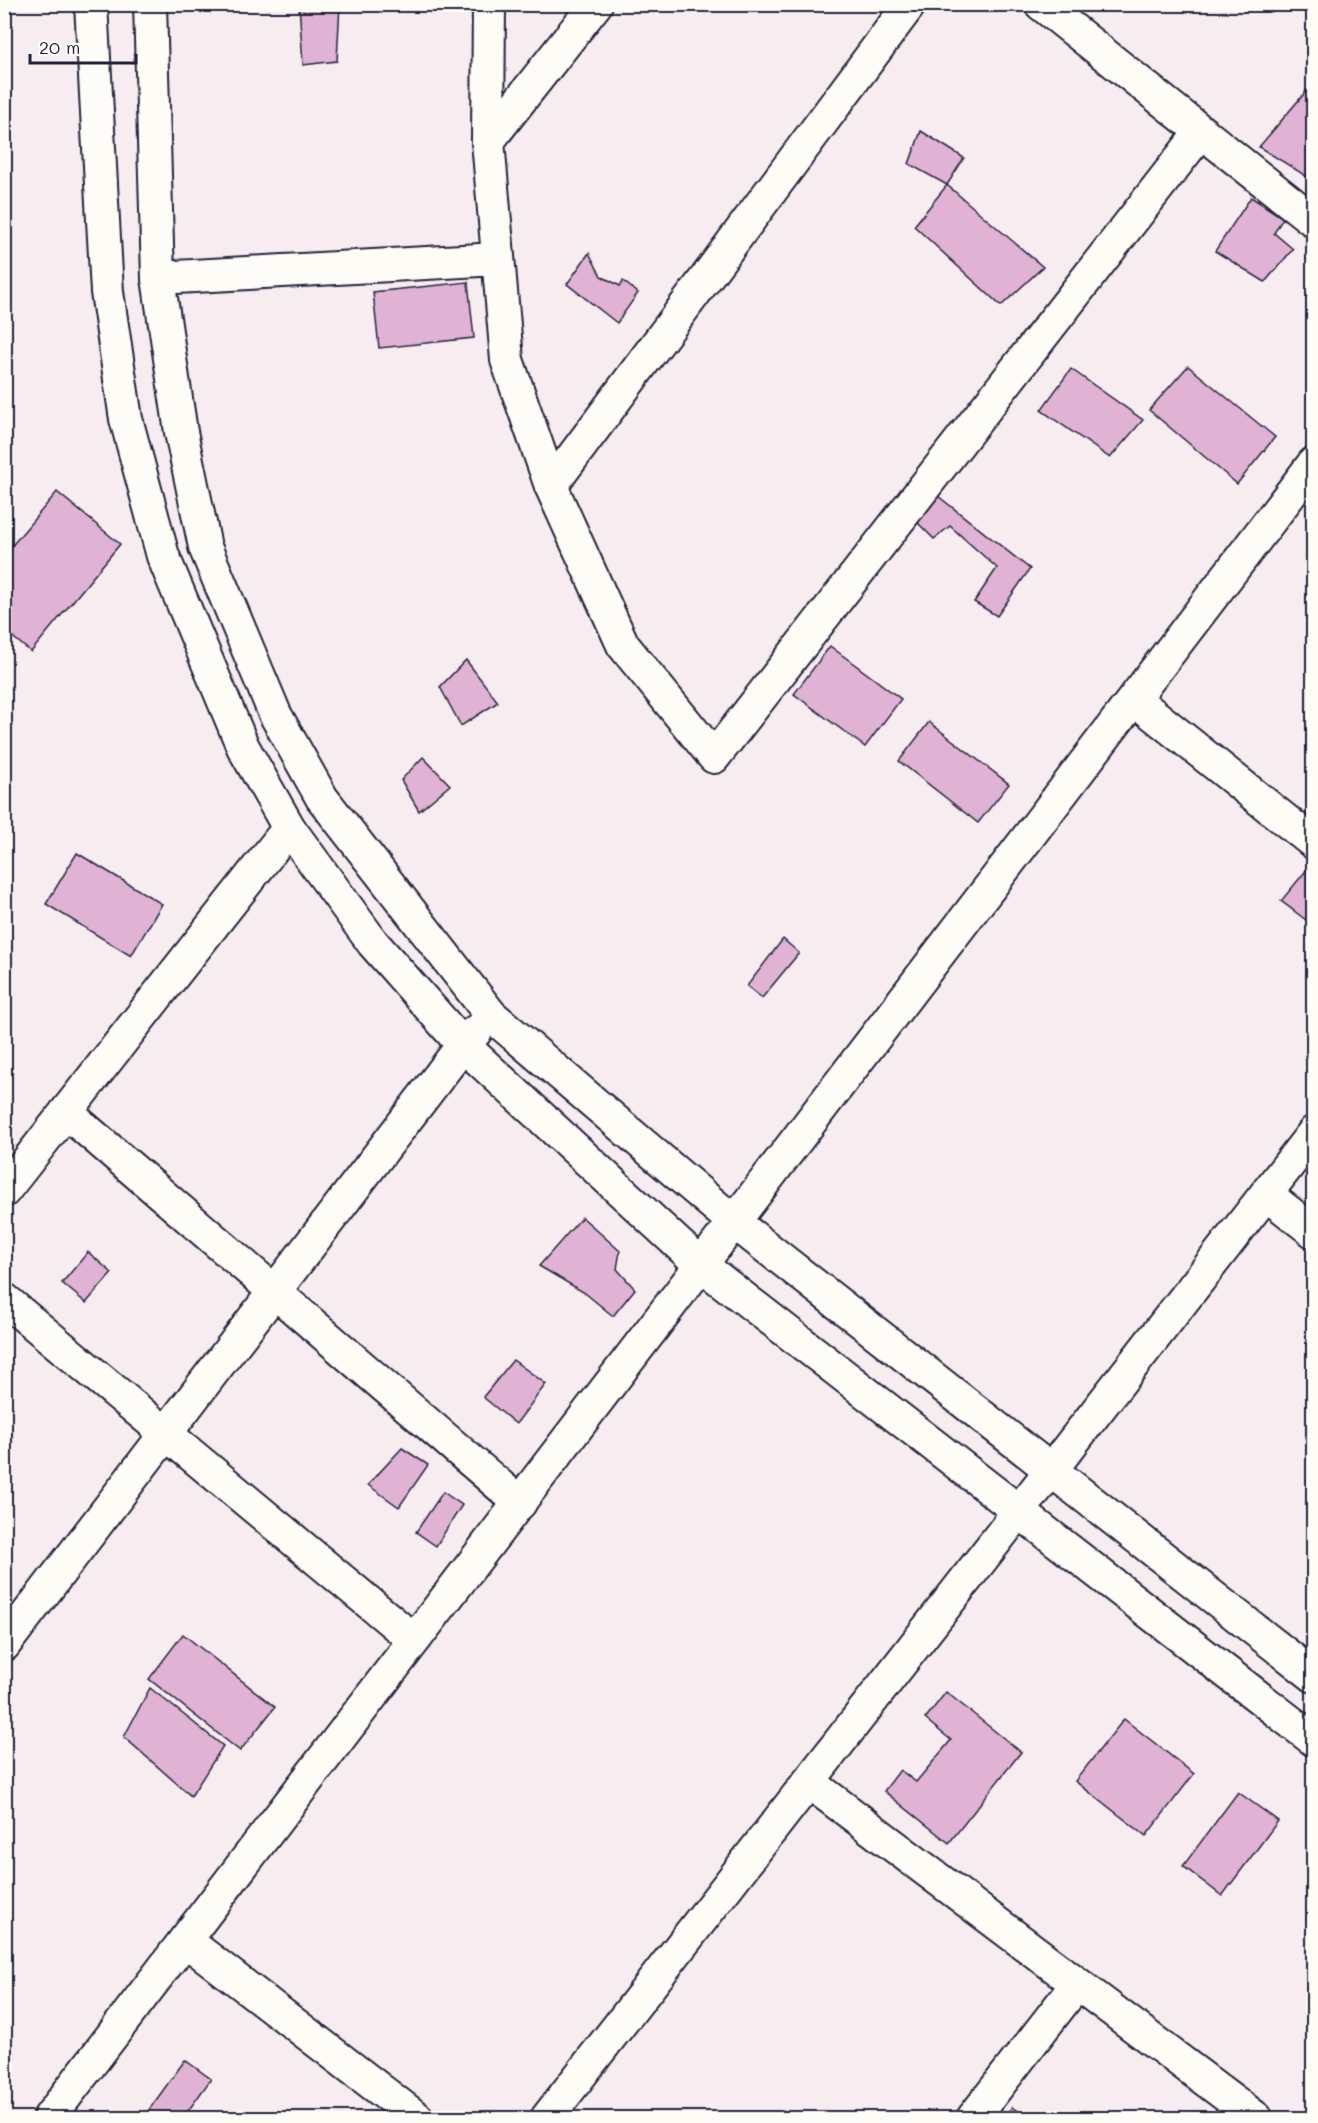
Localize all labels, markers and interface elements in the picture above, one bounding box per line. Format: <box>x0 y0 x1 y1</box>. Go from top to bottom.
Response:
scale bar <box>30 27 136 65</box>
text: 20 m <box>39 35 80 59</box>

